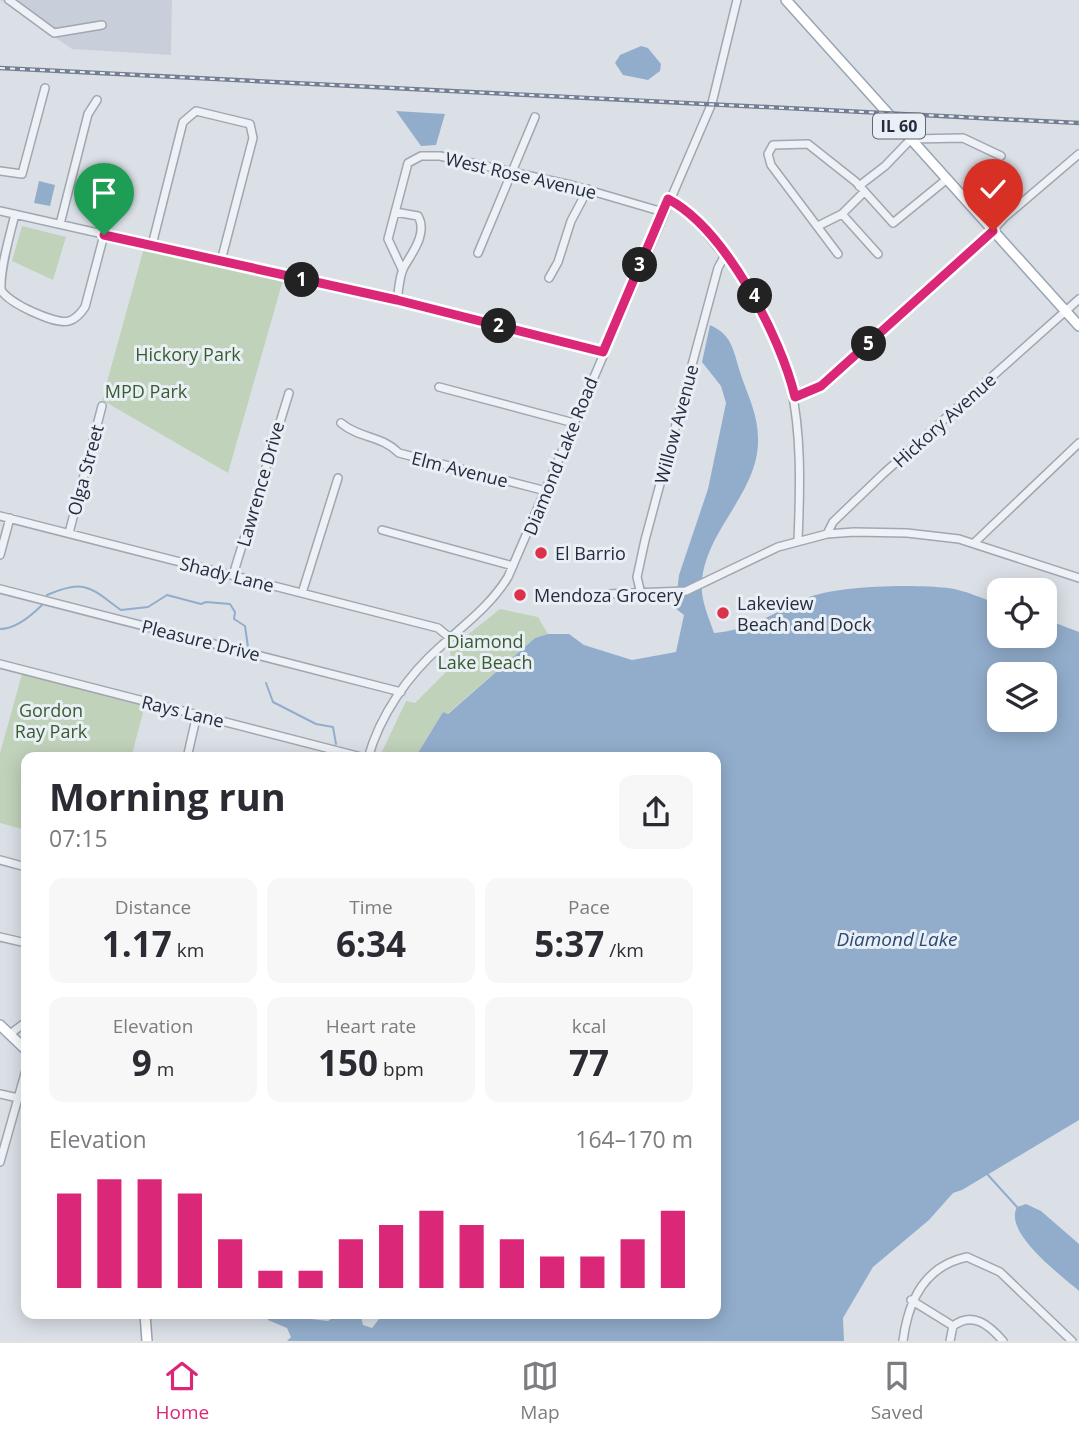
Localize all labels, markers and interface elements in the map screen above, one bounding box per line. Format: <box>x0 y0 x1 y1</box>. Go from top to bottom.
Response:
road number: IL 60 <box>873 114 925 138</box>
street label: West Rose Avenue <box>443 146 599 204</box>
pin <box>963 159 1023 231</box>
pin <box>74 163 134 235</box>
icon: check <box>974 170 1012 208</box>
icon: arrive <box>85 174 123 212</box>
pin: 3 <box>622 247 658 282</box>
text: 3 <box>634 251 645 277</box>
pin: 1 <box>284 262 320 298</box>
text: 1 <box>296 266 307 292</box>
pin: 4 <box>738 278 772 314</box>
text: 4 <box>749 282 760 308</box>
pin: 2 <box>482 308 516 344</box>
text: 2 <box>493 312 504 338</box>
pin: 5 <box>852 326 886 362</box>
text: 5 <box>863 330 874 356</box>
park label: Hickory Park <box>135 342 241 366</box>
street label: Willow Avenue <box>649 362 703 486</box>
street label: Hickory Avenue <box>887 367 1001 473</box>
street label: Diamond Lake Road <box>517 373 603 539</box>
park label: MPD Park <box>105 379 188 403</box>
street label: Lawrence Drive <box>231 419 289 549</box>
street label: Olga Street <box>61 422 109 518</box>
street label: Elm Avenue <box>409 445 511 493</box>
place label: El Barrio <box>555 541 626 565</box>
marker: El Barrio <box>533 545 549 561</box>
street label: Shady Lane <box>177 551 277 597</box>
map controls <box>987 578 1057 732</box>
button: locate <box>987 578 1057 648</box>
place label: Mendoza Grocery <box>534 583 684 607</box>
marker: Mendoza Grocery <box>512 587 528 603</box>
place label: Lakeview Beach and Dock <box>737 591 872 636</box>
marker: Lakeview Beach and Dock <box>715 605 731 621</box>
street label: Pleasure Drive <box>139 614 263 666</box>
park label: Diamond Lake Beach <box>437 629 533 674</box>
button: layers <box>987 662 1057 732</box>
street label: Rays Lane <box>139 689 227 733</box>
park label: Gordon Ray Park <box>15 698 88 743</box>
text: Morning run <box>49 770 286 822</box>
button: share <box>619 775 693 849</box>
text: 07:15 <box>49 822 108 854</box>
text: Distance <box>115 894 191 920</box>
text: Time <box>349 894 393 920</box>
text: Pace <box>568 894 610 920</box>
text: 1.17 <box>102 920 172 967</box>
text: 6:34 <box>336 920 406 967</box>
text: 5:37 <box>534 920 604 967</box>
water label: Diamond Lake <box>837 926 957 952</box>
text: km <box>172 937 204 963</box>
text: /km <box>604 937 644 963</box>
text: Elevation <box>113 1013 193 1039</box>
text: Heart rate <box>326 1013 416 1039</box>
text: kcal <box>572 1013 606 1039</box>
text: 9 <box>132 1039 152 1086</box>
text: 150 <box>318 1039 378 1086</box>
text: 77 <box>569 1039 609 1086</box>
text: m <box>152 1056 174 1082</box>
text: bpm <box>378 1056 424 1082</box>
text: Elevation <box>49 1123 147 1155</box>
text: 164–170 m <box>575 1123 693 1155</box>
tab: Home <box>156 1357 209 1425</box>
tab: Map <box>520 1357 560 1425</box>
tab: Saved <box>871 1357 923 1425</box>

